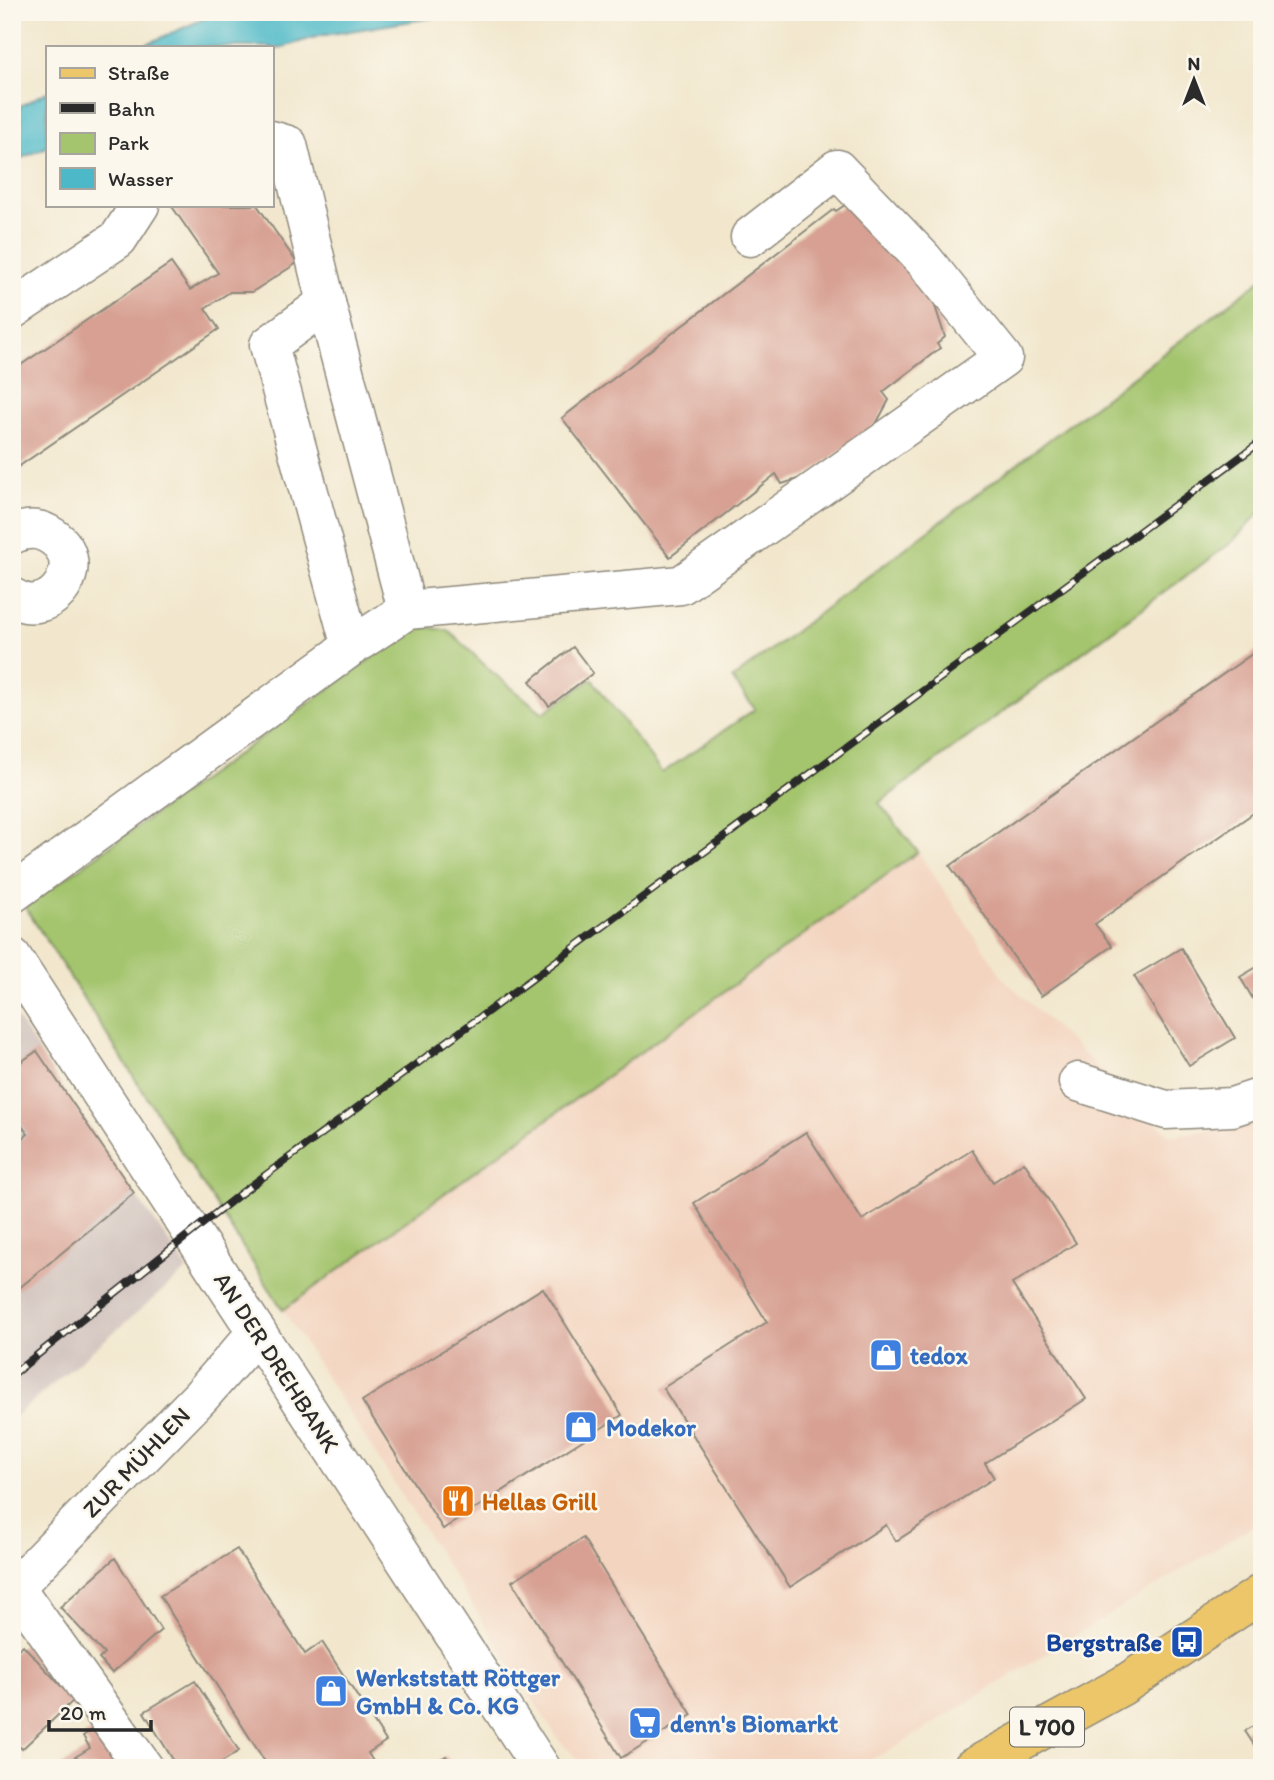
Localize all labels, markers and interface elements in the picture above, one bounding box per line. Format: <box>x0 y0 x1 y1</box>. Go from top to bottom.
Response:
legend <box>46 46 273 206</box>
north arrow <box>1158 46 1228 116</box>
text: N <box>1188 52 1200 75</box>
text: Straße <box>108 60 169 85</box>
text: Bahn <box>108 96 155 121</box>
text: Park <box>108 130 150 155</box>
text: Wasser <box>108 166 174 191</box>
street label: AN DER DREHBANK <box>208 1267 346 1458</box>
shop icon: tedox <box>867 1336 905 1374</box>
place label: tedox <box>910 1341 969 1370</box>
street label: ZUR MÜHLEN <box>76 1401 196 1523</box>
shop icon: Modekor <box>562 1408 600 1446</box>
place label: Modekor <box>606 1413 696 1442</box>
restaurant icon: Hellas Grill <box>439 1482 477 1520</box>
place label: Hellas Grill <box>482 1487 598 1516</box>
bus stop icon: Bergstraße <box>1168 1623 1206 1661</box>
place label: Bergstraße <box>1046 1628 1162 1658</box>
place label: Werkststatt Röttger GmbH & Co. KG <box>356 1663 561 1720</box>
shop icon: Werkststatt Röttger GmbH & Co. KG <box>312 1672 350 1710</box>
scale bar <box>49 1689 150 1733</box>
text: 20 m <box>60 1700 107 1725</box>
supermarket icon: denn's Biomarkt <box>626 1704 664 1742</box>
road number: L 700 <box>1010 1708 1084 1746</box>
place label: denn's Biomarkt <box>670 1709 838 1738</box>

